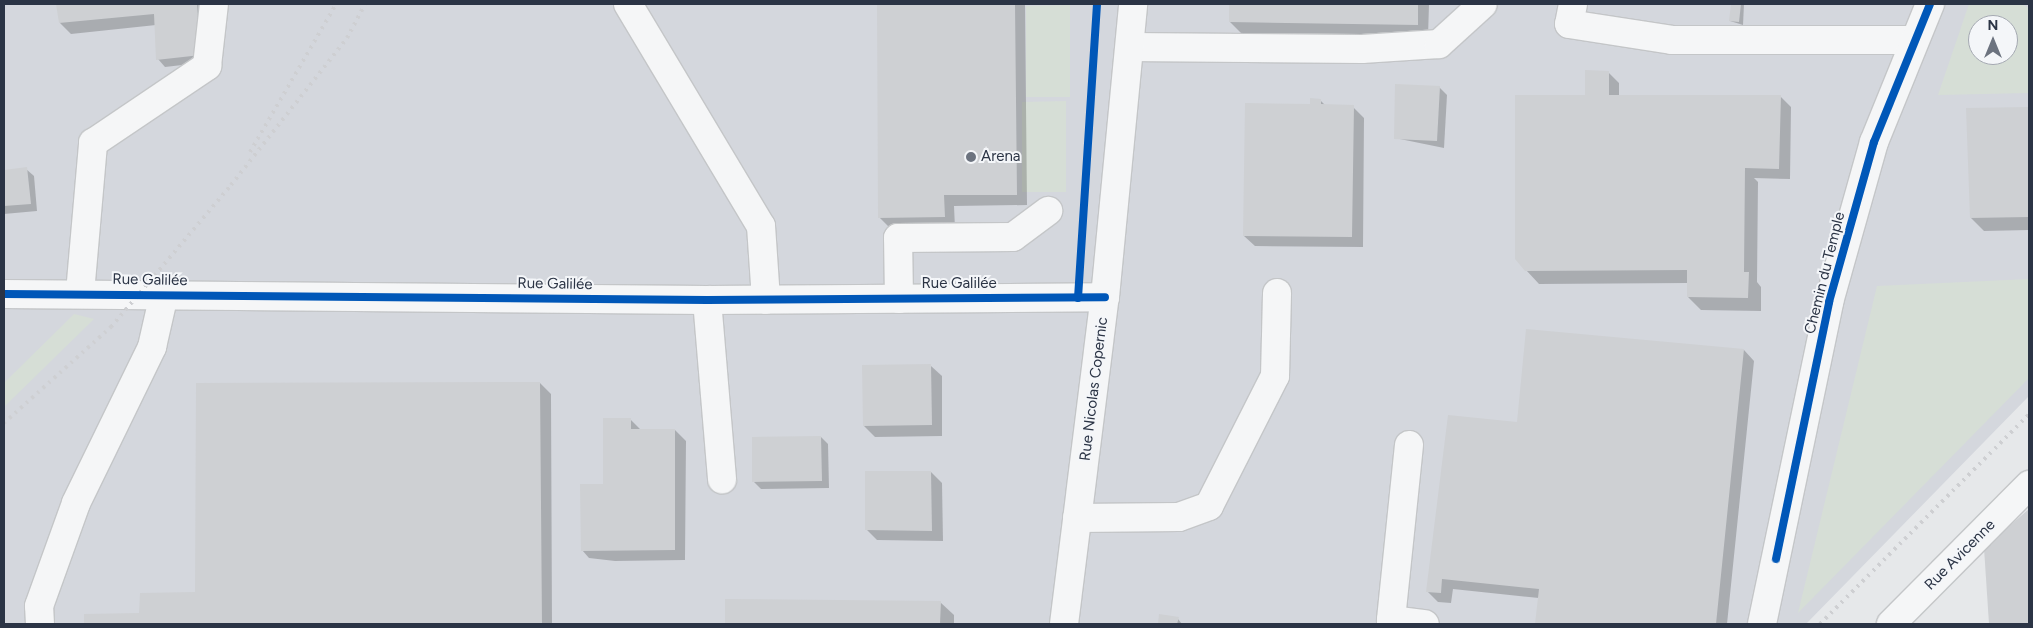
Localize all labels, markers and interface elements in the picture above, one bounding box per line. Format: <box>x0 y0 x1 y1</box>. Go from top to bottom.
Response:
north arrow <box>1968 15 2018 65</box>
text: N <box>1988 17 1998 34</box>
place label: Arena <box>981 148 1020 166</box>
marker: Arena <box>965 151 977 163</box>
street label: Chemin du Temple <box>1801 210 1849 336</box>
street label: Rue Galilée <box>112 270 188 290</box>
street label: Rue Galilée <box>517 274 593 294</box>
street label: Rue Galilée <box>921 275 997 293</box>
street label: Rue Nicolas Copernic <box>1076 316 1112 462</box>
street label: Rue Avicenne <box>1921 516 1999 594</box>

